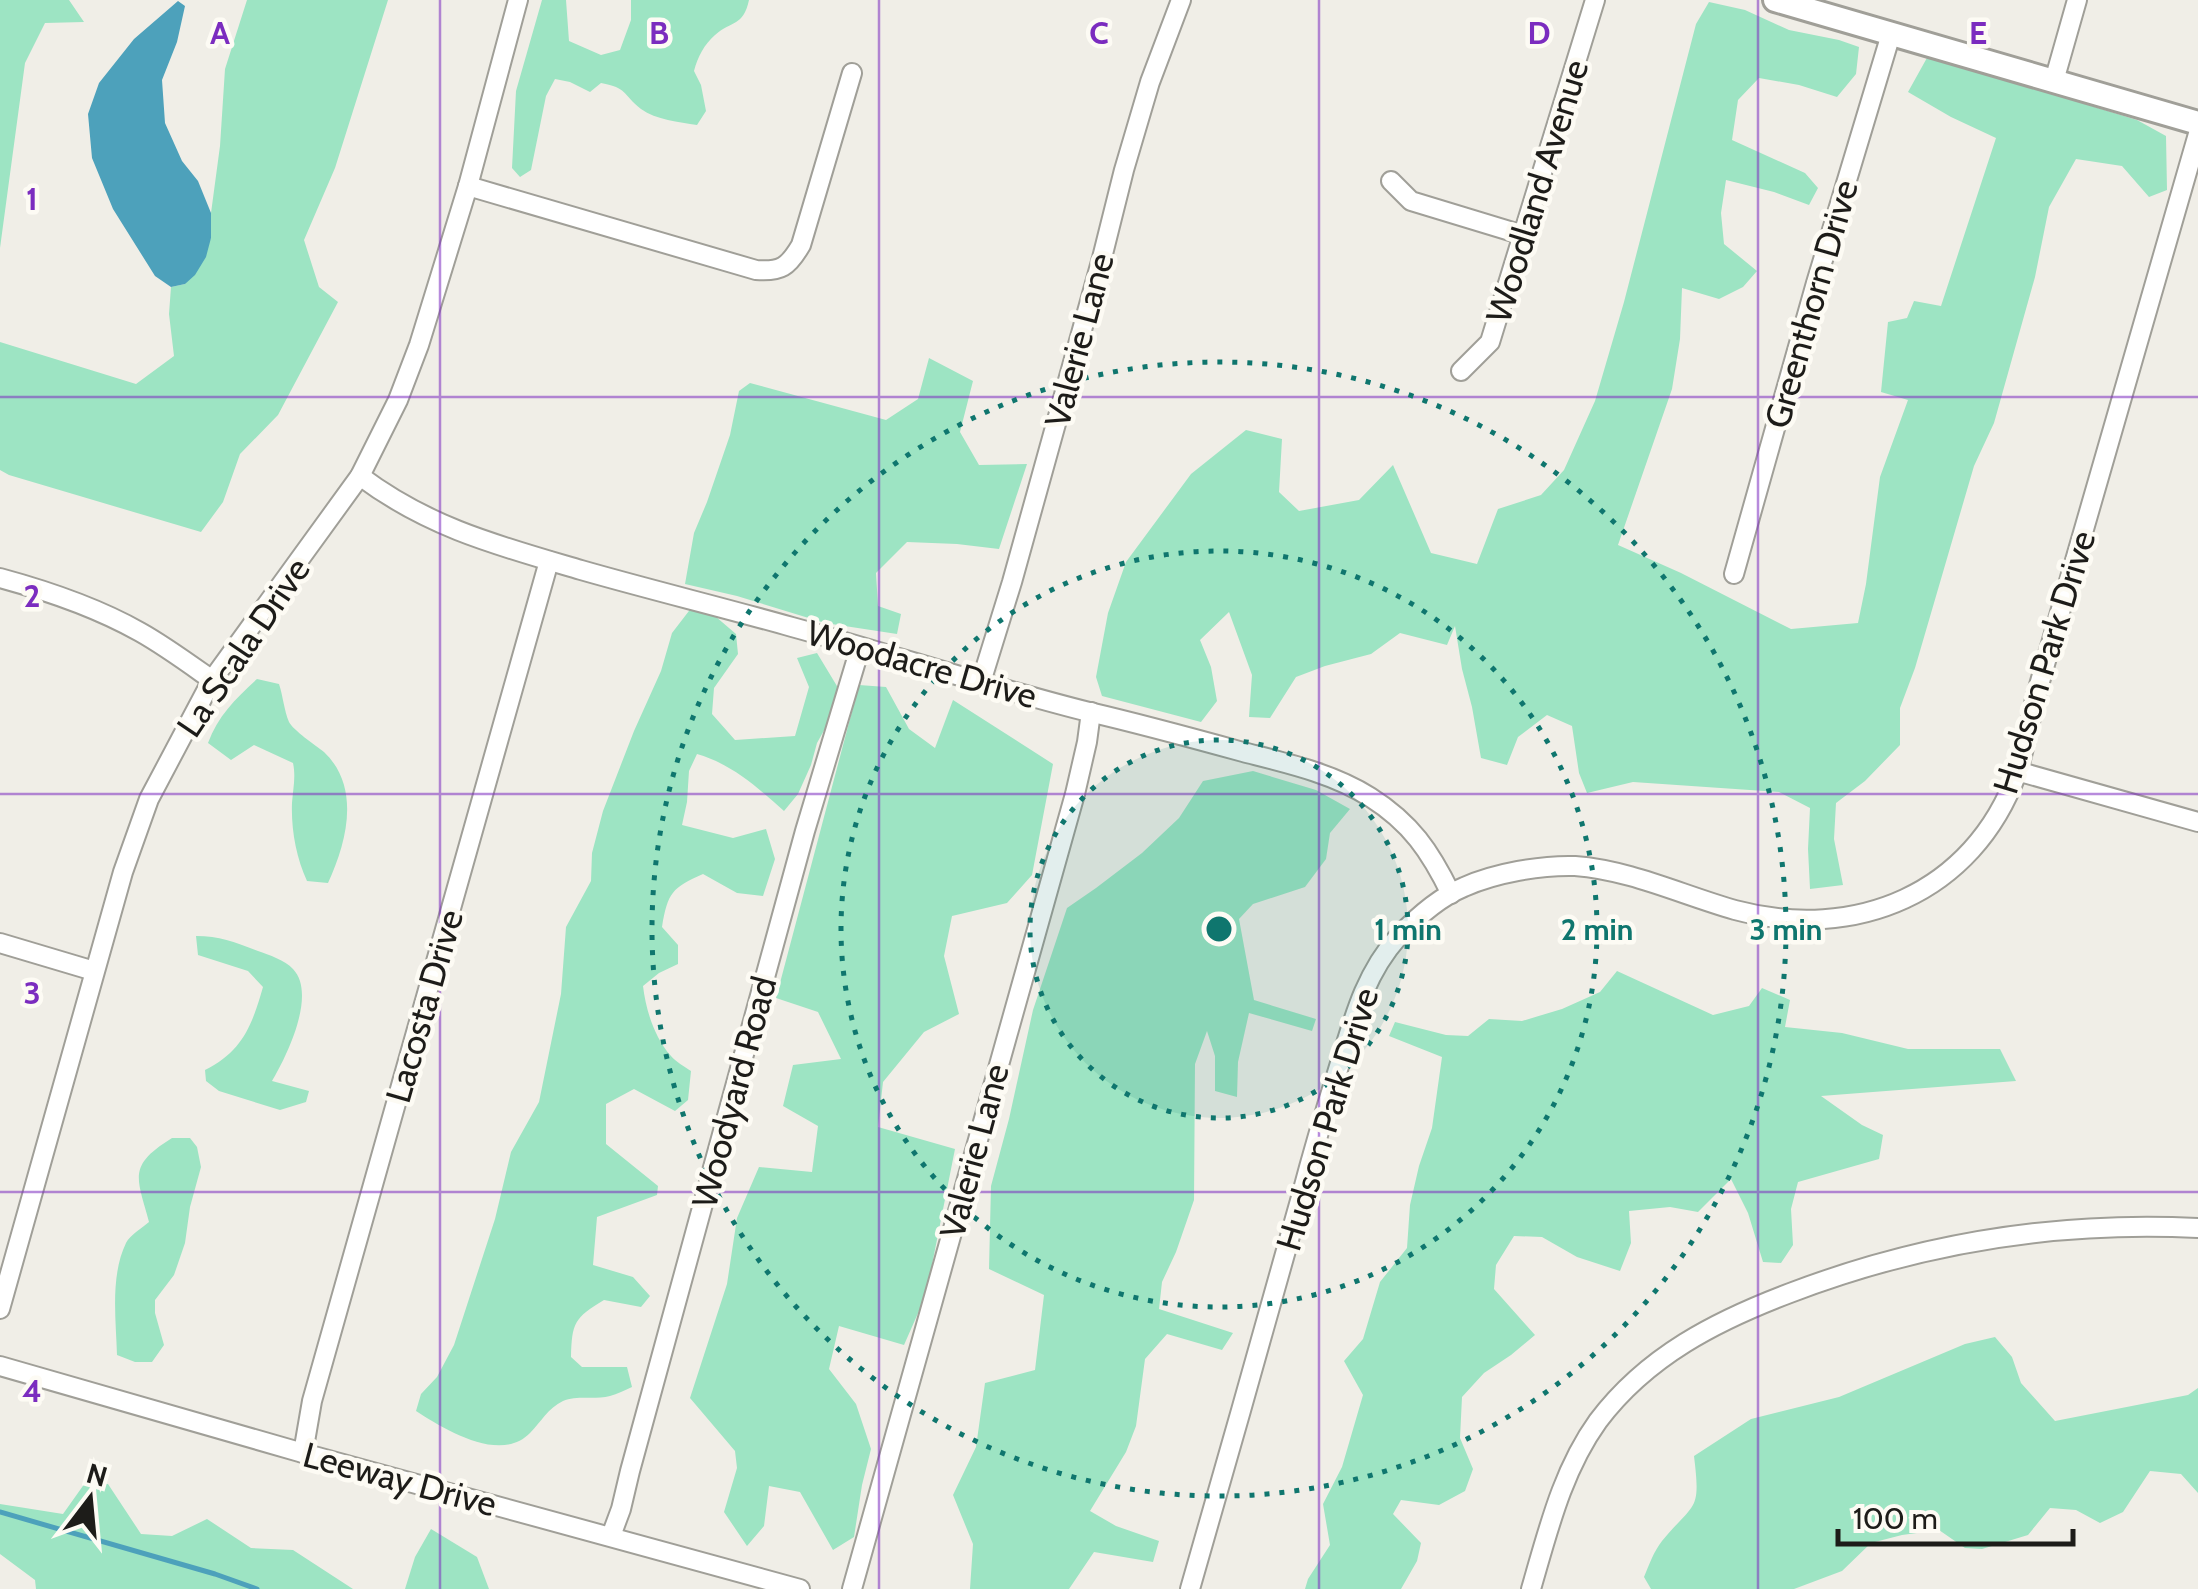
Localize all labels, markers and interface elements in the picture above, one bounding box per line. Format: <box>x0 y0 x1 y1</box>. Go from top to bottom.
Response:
text: A <box>210 13 230 52</box>
text: B <box>649 13 669 52</box>
text: C <box>1089 13 1109 52</box>
text: D <box>1527 13 1551 52</box>
text: E <box>1969 13 1987 52</box>
street label: Woodland Avenue <box>1477 54 1597 328</box>
street label: Greenthorn Drive <box>1755 175 1867 433</box>
text: 1 <box>26 179 38 218</box>
street label: Valerie Lane <box>1035 248 1123 432</box>
street label: Hudson Park Drive <box>1984 525 2104 799</box>
street label: La Scala Drive <box>167 549 319 745</box>
text: 2 <box>24 576 40 615</box>
street label: Woodacre Drive <box>802 611 1042 717</box>
street label: Lacosta Drive <box>376 905 472 1107</box>
centre of rings <box>1201 911 1237 947</box>
text: 1 min <box>1374 911 1442 948</box>
text: 2 min <box>1561 911 1633 948</box>
text: 3 min <box>1750 911 1822 948</box>
street label: Woodyard Road <box>682 972 786 1212</box>
text: 3 <box>23 973 41 1012</box>
street label: Hudson Park Drive <box>1267 982 1387 1256</box>
street label: Valerie Lane <box>930 1059 1018 1243</box>
text: 4 <box>22 1371 42 1410</box>
street label: Leeway Drive <box>299 1433 501 1525</box>
north arrow <box>40 1449 140 1549</box>
text: N <box>83 1456 111 1494</box>
scale bar <box>1838 1484 2073 1546</box>
text: 100 m <box>1853 1500 1938 1537</box>

